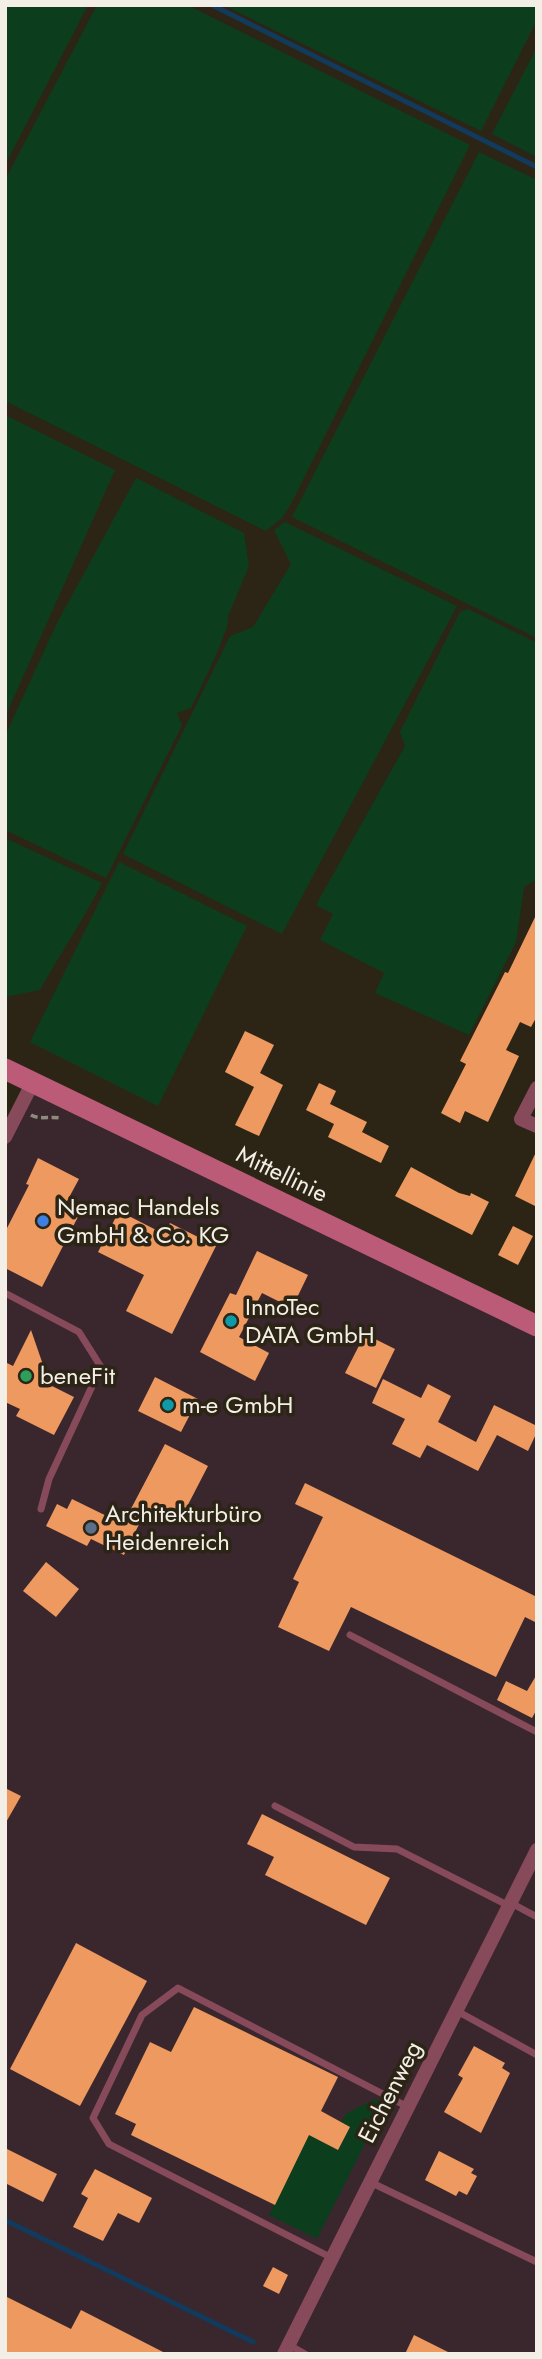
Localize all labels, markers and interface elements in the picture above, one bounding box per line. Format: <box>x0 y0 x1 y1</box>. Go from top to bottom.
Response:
street label: Mittellinie <box>230 1136 334 1211</box>
place label: Nemac Handels GmbH & Co. KG <box>57 1189 229 1252</box>
marker: Nemac Handels GmbH & Co. KG <box>35 1213 51 1229</box>
place label: InnoTec DATA GmbH <box>245 1289 375 1352</box>
marker: InnoTec DATA GmbH <box>223 1313 239 1329</box>
place label: beneFit <box>40 1358 115 1393</box>
marker: beneFit <box>18 1368 34 1384</box>
place label: m-e GmbH <box>182 1387 293 1422</box>
marker: m-e GmbH <box>160 1397 176 1413</box>
place label: Architekturbüro Heidenreich <box>105 1496 262 1559</box>
marker: Architekturbüro Heidenreich <box>83 1520 99 1536</box>
street label: Eichenweg <box>349 2035 430 2149</box>

